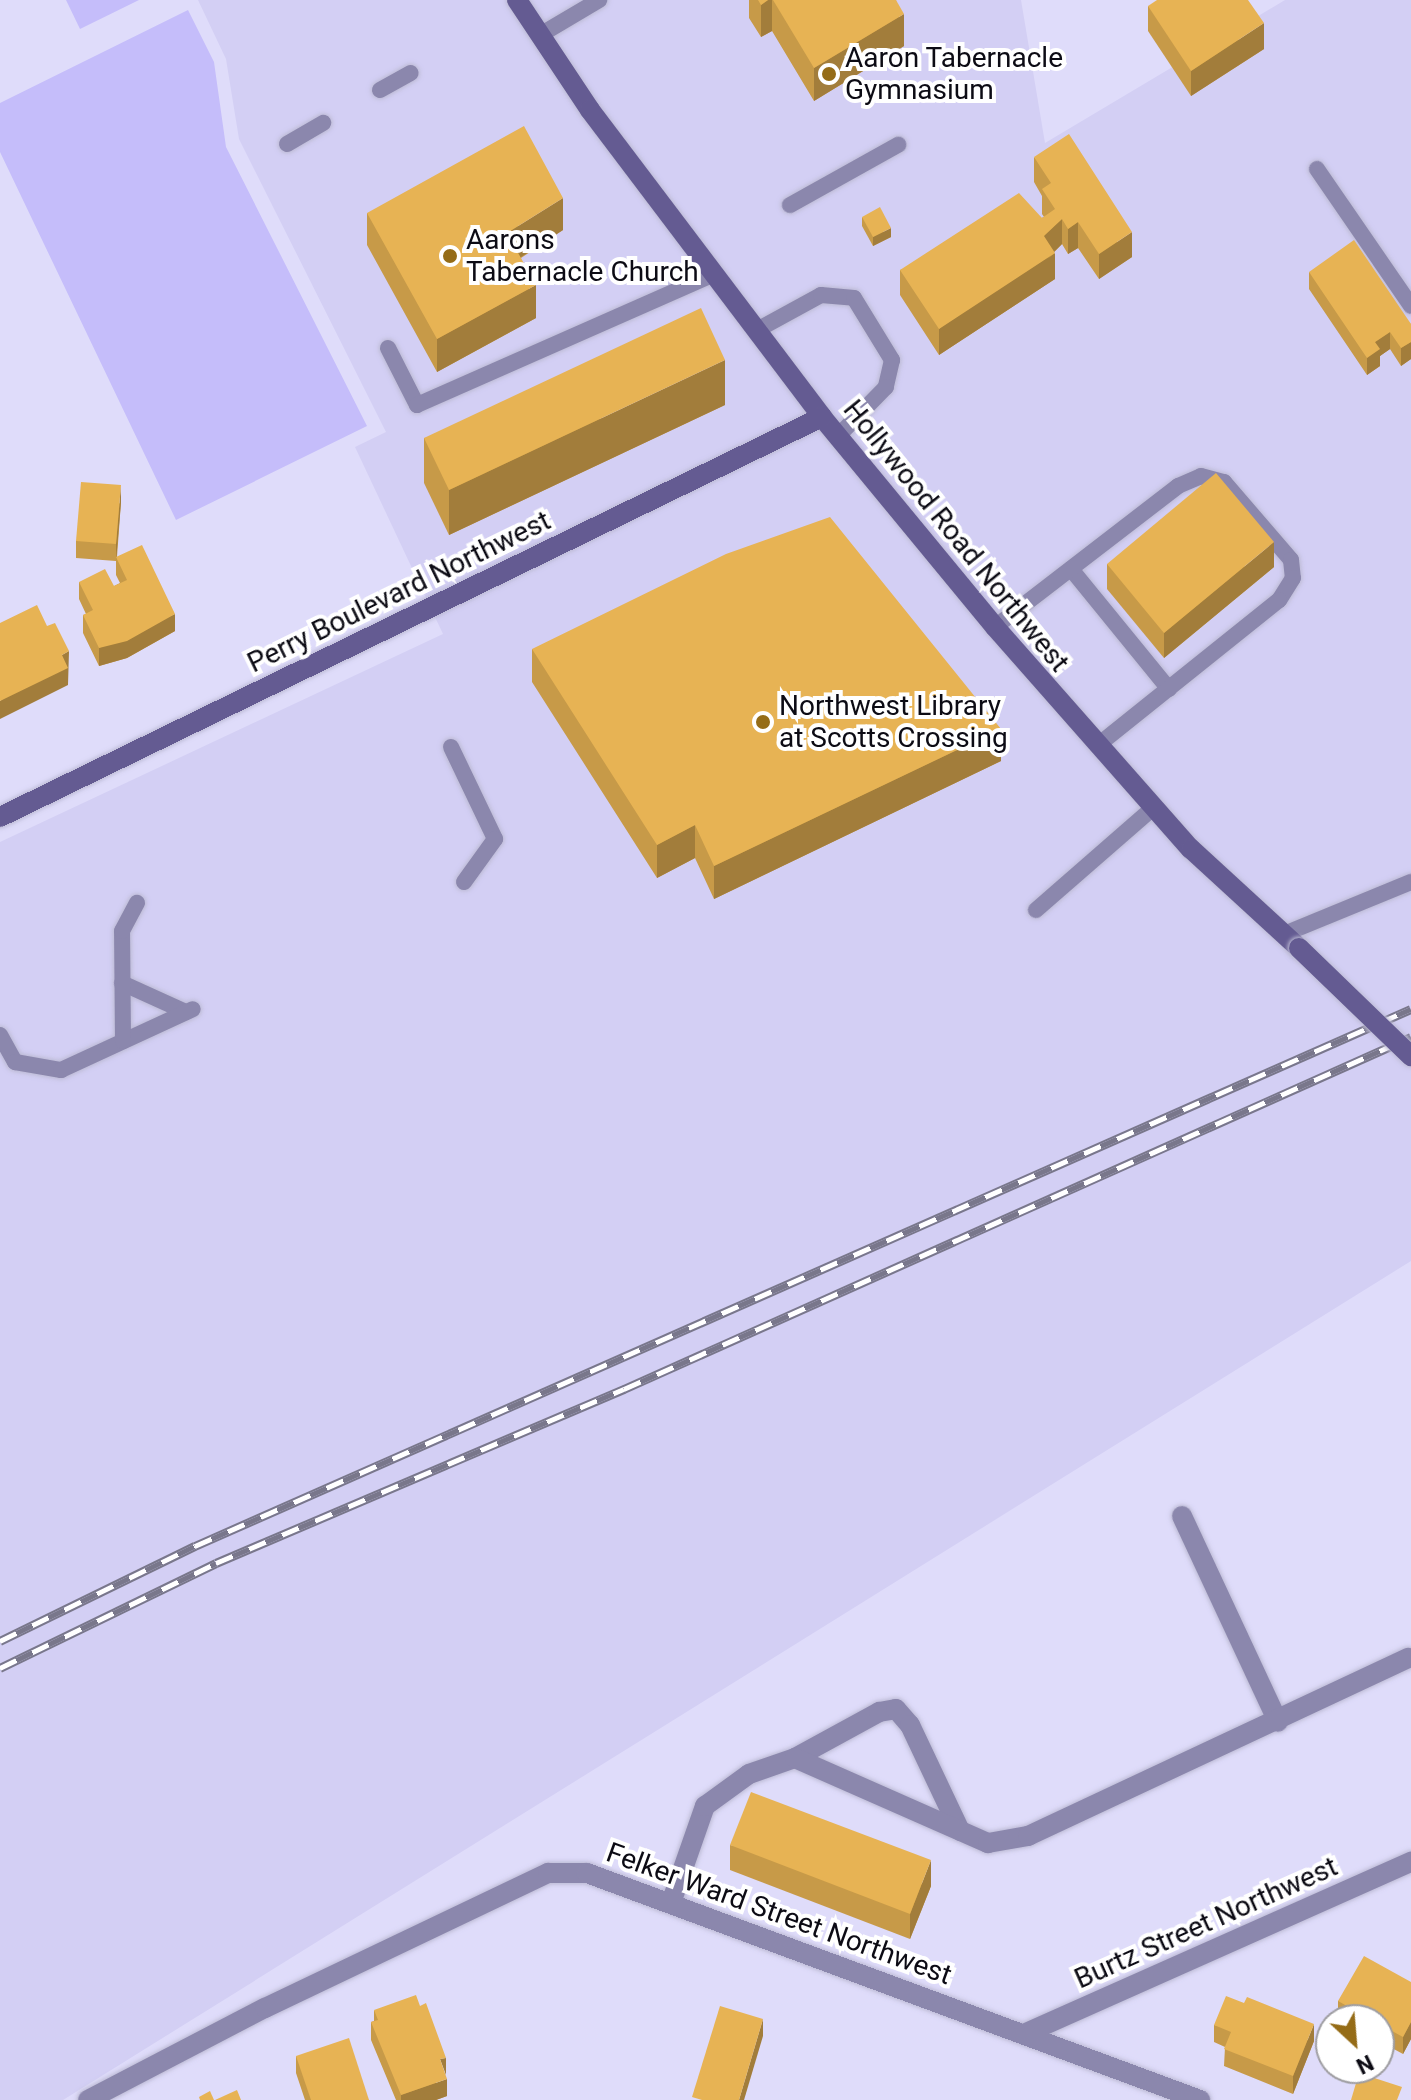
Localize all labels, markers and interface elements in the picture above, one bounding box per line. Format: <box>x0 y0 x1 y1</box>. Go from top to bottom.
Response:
place label: Aaron Tabernacle Gymnasium <box>845 41 1064 107</box>
marker: Aaron Tabernacle Gymnasium <box>820 65 838 83</box>
place label: Aarons Tabernacle Church <box>466 223 699 289</box>
marker: Aarons Tabernacle Church <box>441 247 459 265</box>
street label: Hollywood Road Northwest <box>836 393 1076 679</box>
street label: Perry Boulevard Northwest <box>242 504 556 680</box>
place label: Northwest Library at Scotts Crossing <box>779 689 1008 755</box>
marker: Northwest Library at Scotts Crossing <box>754 713 772 731</box>
street label: Felker Ward Street Northwest <box>602 1836 956 1992</box>
street label: Burtz Street Northwest <box>1069 1850 1343 1996</box>
north arrow <box>1315 2004 1395 2084</box>
text: N <box>1352 2050 1377 2079</box>

